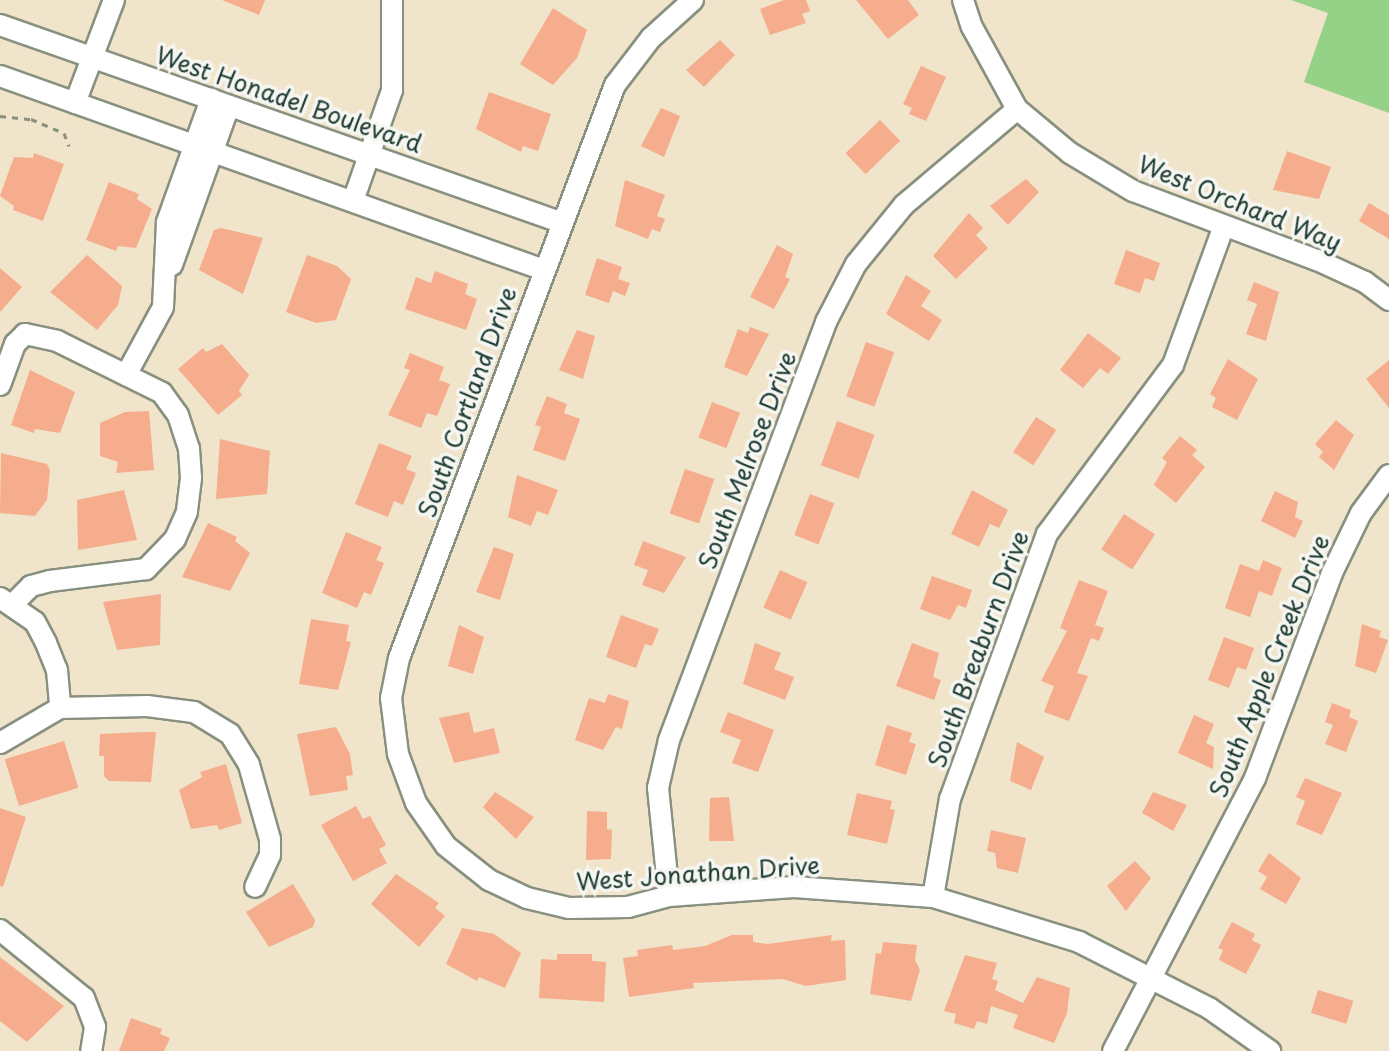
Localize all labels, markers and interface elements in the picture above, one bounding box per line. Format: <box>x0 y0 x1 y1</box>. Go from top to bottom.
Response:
street label: West Honadel Boulevard <box>152 40 426 158</box>
street label: West Orchard Way <box>1133 149 1347 257</box>
street label: South Cortland Drive <box>412 282 522 522</box>
street label: South Melrose Drive <box>692 346 802 574</box>
street label: South Breaburn Drive <box>921 526 1035 772</box>
street label: South Apple Creek Drive <box>1201 526 1337 806</box>
street label: West Jonathan Drive <box>576 850 820 896</box>

